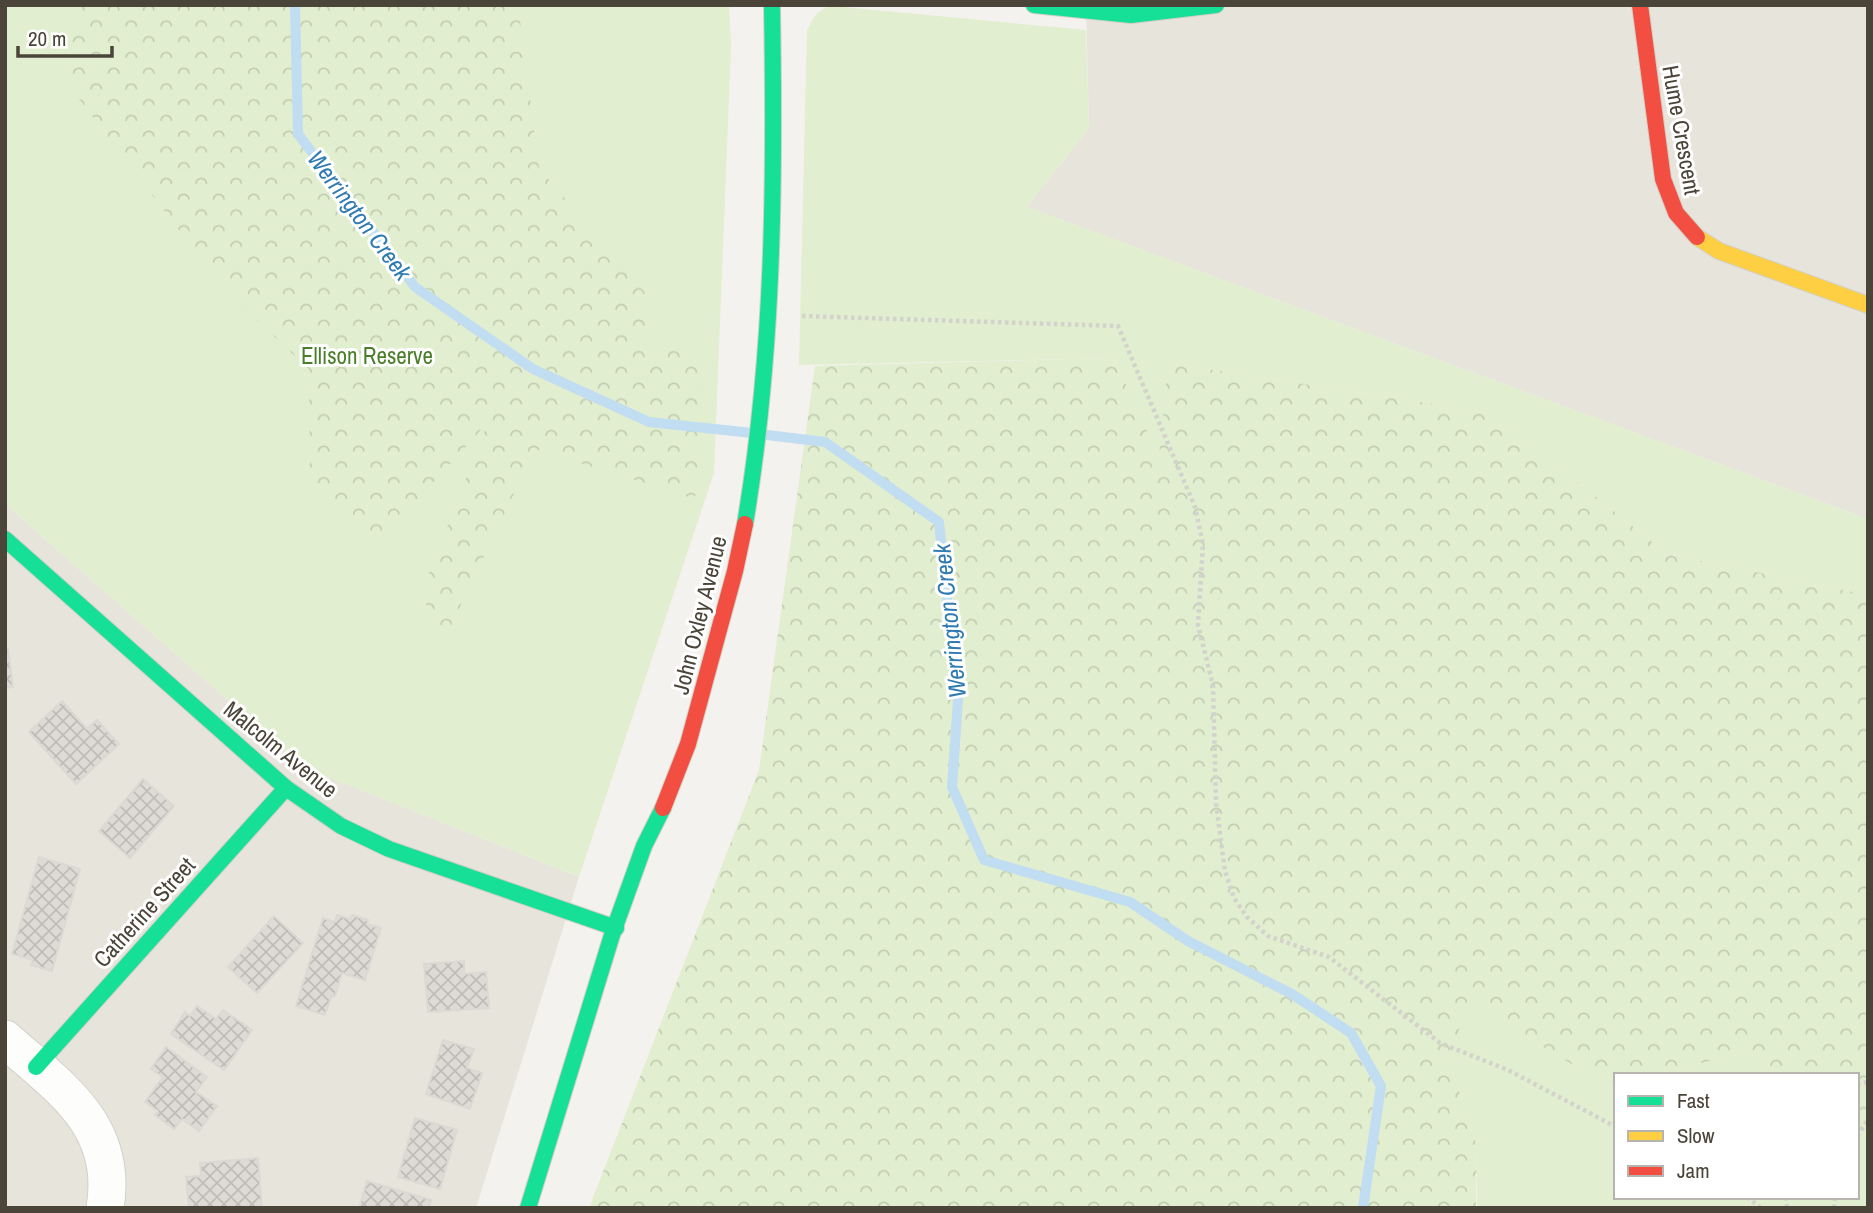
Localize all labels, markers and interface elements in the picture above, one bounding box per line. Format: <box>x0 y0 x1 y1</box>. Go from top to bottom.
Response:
scale bar <box>18 14 112 58</box>
text: 20 m <box>28 24 66 53</box>
street label: Hume Crescent <box>1655 63 1709 197</box>
water label: Werrington Creek <box>301 144 420 287</box>
park label: Ellison Reserve <box>301 340 433 371</box>
street label: John Oxley Avenue <box>664 533 734 697</box>
water label: Werrington Creek <box>925 541 973 700</box>
street label: Malcolm Avenue <box>218 694 344 804</box>
street label: Catherine Street <box>86 850 202 974</box>
legend <box>1614 1073 1859 1199</box>
text: Fast <box>1677 1086 1710 1115</box>
text: Slow <box>1677 1121 1715 1150</box>
text: Jam <box>1677 1156 1710 1185</box>

